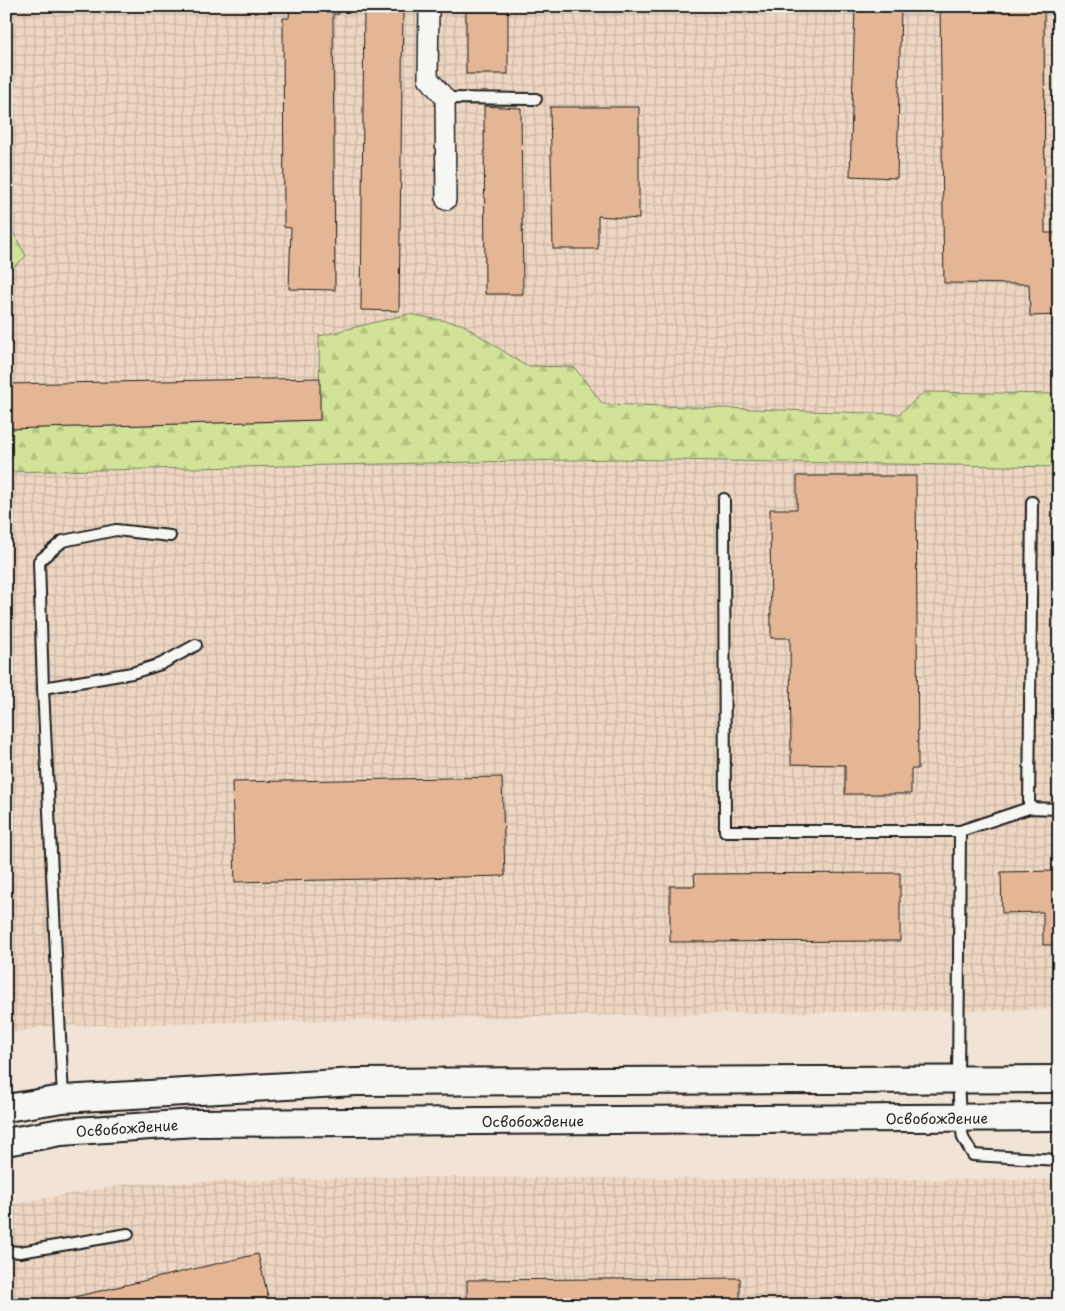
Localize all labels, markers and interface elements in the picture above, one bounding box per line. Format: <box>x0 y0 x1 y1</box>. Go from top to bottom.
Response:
street label: Освобождение <box>886 1107 988 1129</box>
street label: Освобождение <box>482 1110 584 1132</box>
street label: Освобождение <box>75 1114 179 1141</box>

